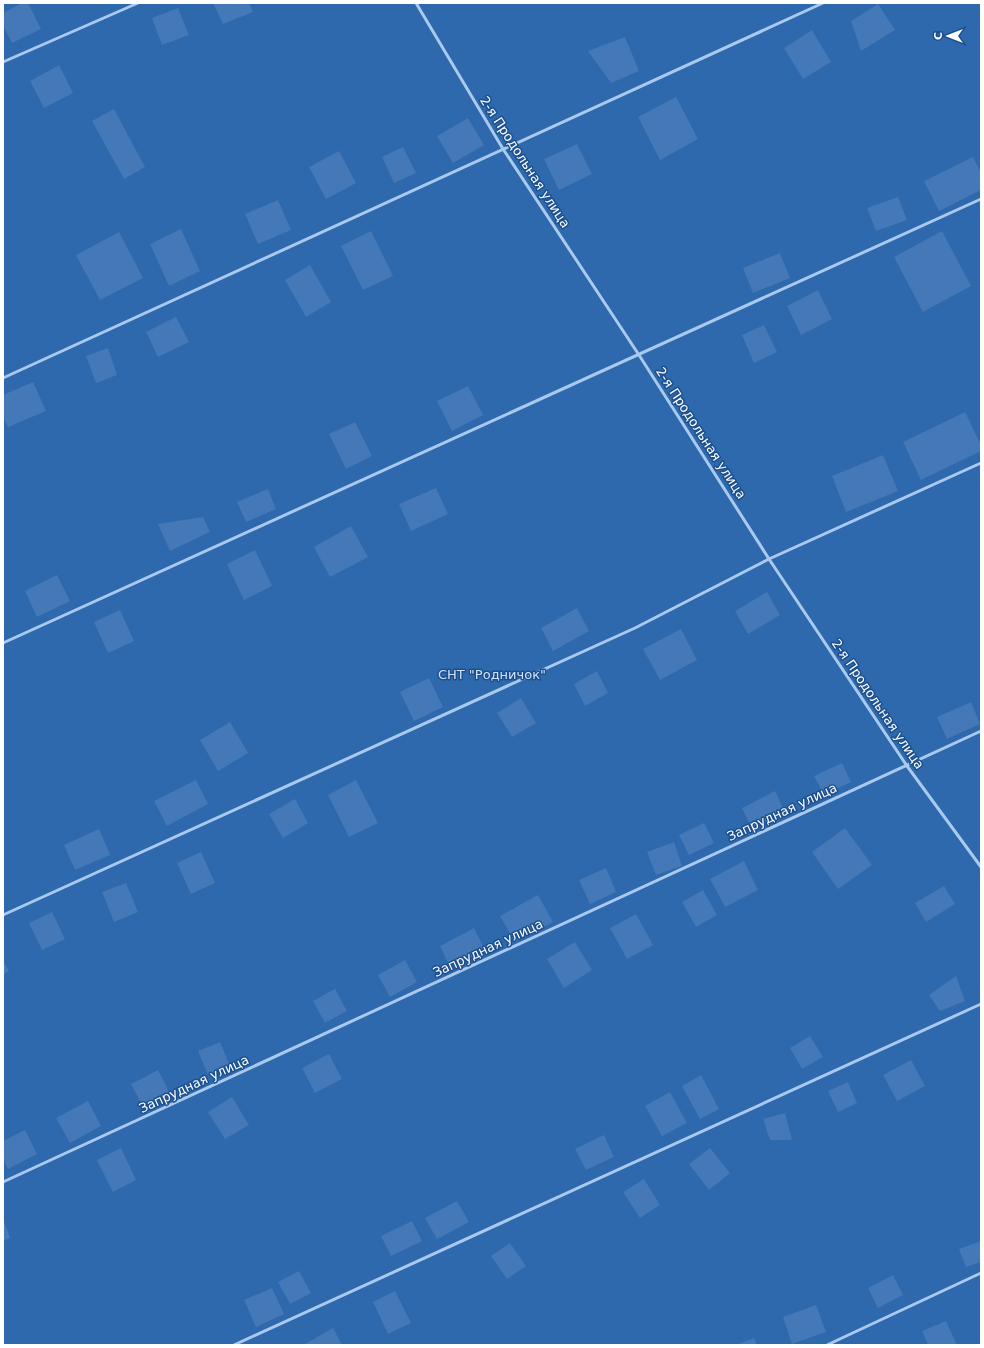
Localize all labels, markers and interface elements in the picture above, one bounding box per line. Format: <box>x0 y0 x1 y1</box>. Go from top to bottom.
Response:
north arrow <box>928 16 968 56</box>
text: С <box>932 32 945 40</box>
street label: 2-я Продольная улица <box>477 94 573 230</box>
street label: 2-я Продольная улица <box>653 365 749 501</box>
street label: 2-я Продольная улица <box>829 636 927 772</box>
park label: СНТ "Родничок" <box>438 667 546 682</box>
street label: Запрудная улица <box>725 780 839 844</box>
street label: Запрудная улица <box>431 916 545 980</box>
street label: Запрудная улица <box>137 1052 251 1116</box>

